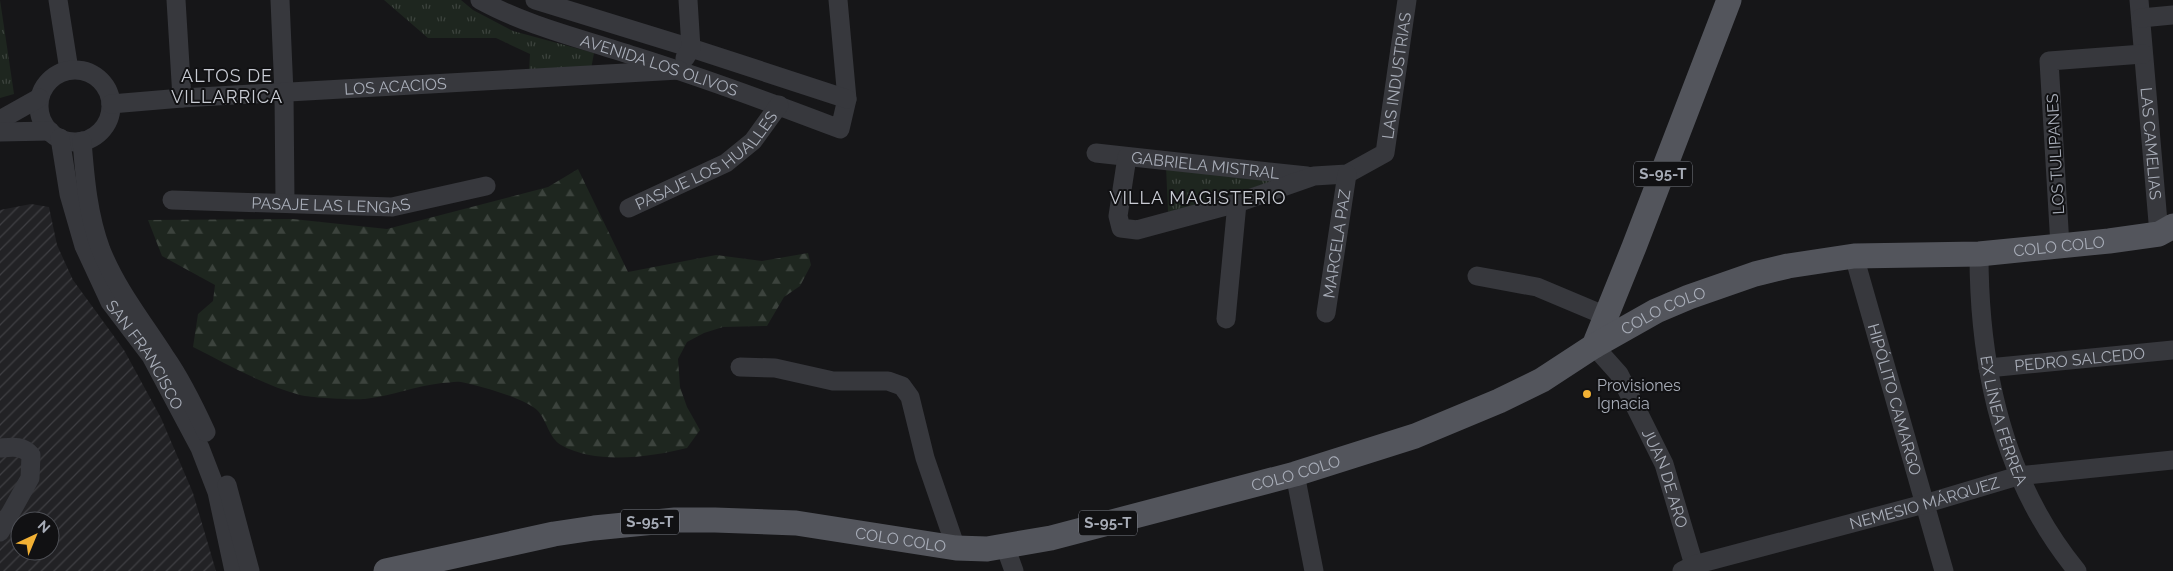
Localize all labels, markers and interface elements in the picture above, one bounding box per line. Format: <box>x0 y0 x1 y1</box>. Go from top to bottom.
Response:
street label: LAS INDUSTRIAS <box>1378 11 1415 140</box>
street label: AVENIDA LOS OLIVOS <box>578 31 741 100</box>
district label: ALTOS DE VILLARRICA <box>171 65 283 107</box>
street label: LOS ACACIOS <box>344 74 447 99</box>
street label: LAS CAMELIAS <box>2136 86 2165 201</box>
street label: LOS TULIPANES <box>2043 93 2068 215</box>
street label: PASAJE LOS HUALLES <box>632 107 782 214</box>
street label: GABRIELA MISTRAL <box>1130 148 1281 183</box>
road number: S-95-T <box>1634 162 1692 186</box>
district label: VILLA MAGISTERIO <box>1109 187 1287 208</box>
street label: MARCELA PAZ <box>1319 188 1355 300</box>
street label: PASAJE LAS LENGAS <box>251 194 412 217</box>
street label: COLO COLO <box>2012 232 2106 261</box>
street label: COLO COLO <box>1618 283 1708 339</box>
street label: SAN FRANCISCO <box>102 296 187 413</box>
street label: HIPÓLITO CAMARGO <box>1864 321 1925 478</box>
street label: PEDRO SALCEDO <box>2013 344 2146 375</box>
street label: EX LÍNEA FÉRREA <box>1976 354 2031 488</box>
place label: Provisiones Ignacia <box>1597 376 1681 413</box>
marker: Provisiones Ignacia <box>1581 388 1593 400</box>
street label: JUAN DE ARO <box>1638 426 1691 530</box>
street label: COLO COLO <box>1249 451 1343 495</box>
street label: NEMESIO MÁRQUEZ <box>1847 473 2002 533</box>
road number: S-95-T <box>621 510 679 534</box>
road number: S-95-T <box>1079 510 1137 536</box>
north arrow <box>10 511 60 561</box>
text: N <box>35 517 53 536</box>
street label: COLO COLO <box>854 523 947 556</box>

